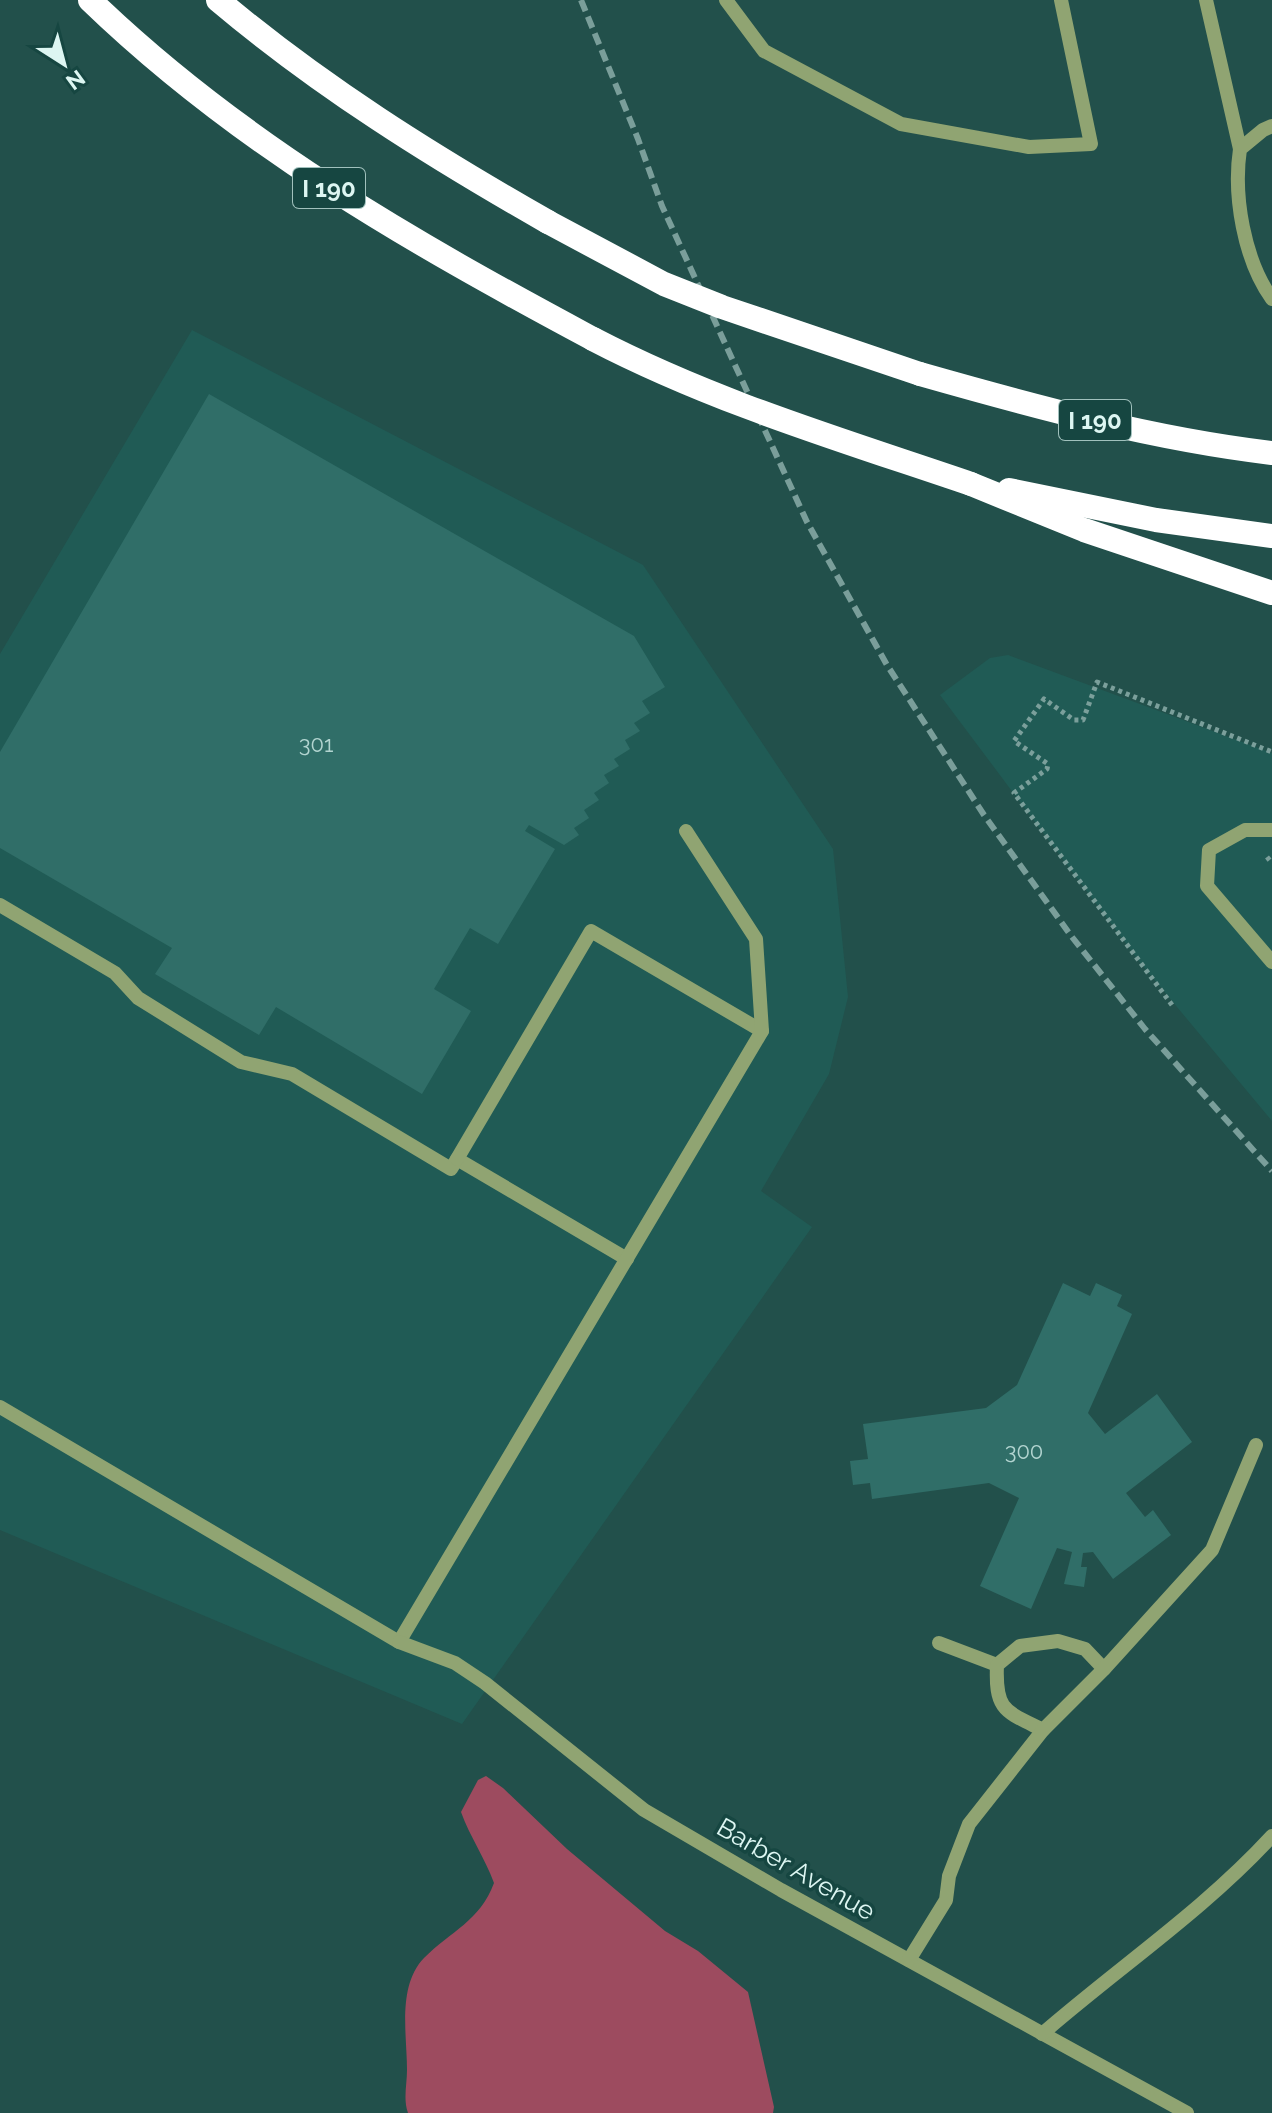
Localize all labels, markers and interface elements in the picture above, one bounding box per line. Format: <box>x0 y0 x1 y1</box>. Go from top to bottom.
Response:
north arrow <box>24 24 104 104</box>
text: N <box>61 65 90 96</box>
road number: I 190 <box>293 168 365 208</box>
road number: I 190 <box>1059 400 1131 440</box>
house number: 301 <box>299 731 333 757</box>
house number: 300 <box>1005 1438 1043 1464</box>
street label: Barber Avenue <box>712 1812 880 1926</box>

